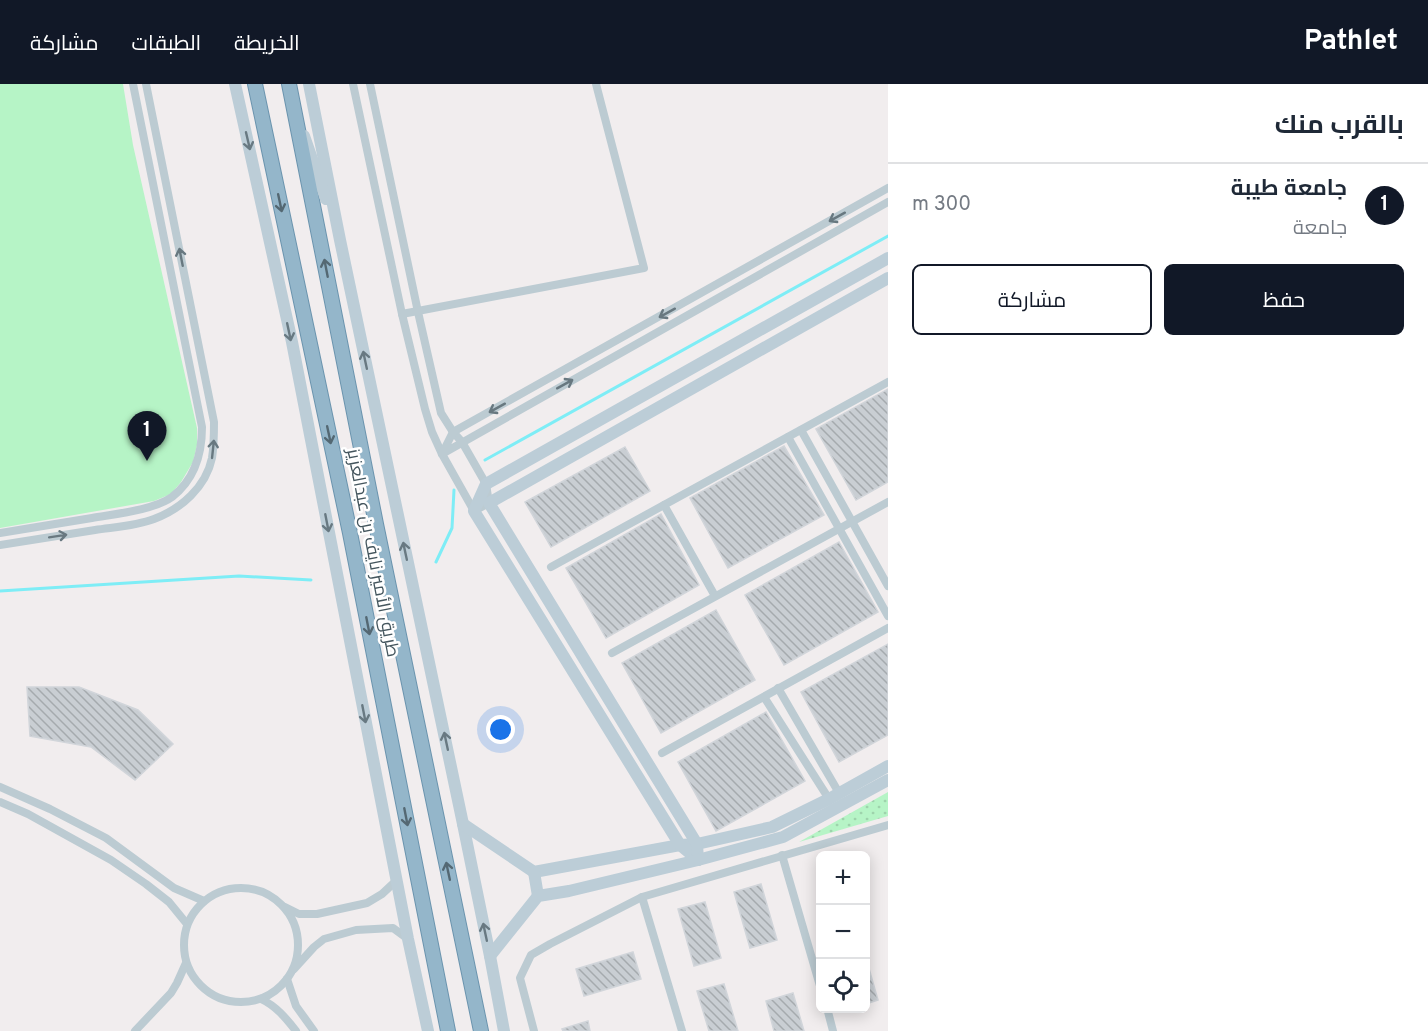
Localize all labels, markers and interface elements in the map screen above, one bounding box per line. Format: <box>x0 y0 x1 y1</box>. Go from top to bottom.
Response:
text: Pathlet <box>1304 24 1398 60</box>
text: مشاركة <box>30 31 99 58</box>
text: الطبقات <box>132 31 201 58</box>
text: الخريطة <box>234 31 300 58</box>
text: بالقرب منك <box>1275 110 1404 143</box>
one-way arrow <box>243 131 255 150</box>
text: جامعة طيبة <box>1231 176 1347 203</box>
text: 300 m <box>912 192 971 218</box>
text: 1 <box>1381 192 1389 218</box>
one-way arrow <box>275 193 286 212</box>
one-way arrow <box>829 211 846 223</box>
text: جامعة <box>1293 216 1347 242</box>
one-way arrow <box>175 248 186 267</box>
one-way arrow <box>320 259 331 278</box>
button: مشاركة <box>912 264 1152 335</box>
button: حفظ <box>1164 264 1404 335</box>
one-way arrow <box>659 307 676 319</box>
one-way arrow <box>284 322 296 341</box>
one-way arrow <box>359 350 370 370</box>
one-way arrow <box>556 378 574 389</box>
one-way arrow <box>489 402 506 414</box>
pin: 1 <box>128 412 166 461</box>
one-way arrow <box>324 425 336 444</box>
one-way arrow <box>208 439 219 459</box>
street label: طريق الأمير نايف بن عبدالعزيز <box>340 446 404 659</box>
one-way arrow <box>322 513 333 532</box>
one-way arrow <box>47 530 67 541</box>
one-way arrow <box>398 541 410 560</box>
one-way arrow <box>363 616 375 635</box>
one-way arrow <box>359 704 370 724</box>
your location <box>486 715 515 744</box>
one-way arrow <box>439 732 451 751</box>
one-way arrow <box>401 807 412 826</box>
map controls <box>816 851 870 1013</box>
button: + <box>816 851 870 905</box>
one-way arrow <box>442 862 453 881</box>
button: − <box>816 905 870 959</box>
one-way arrow <box>479 923 491 942</box>
button: locate <box>816 959 870 1013</box>

